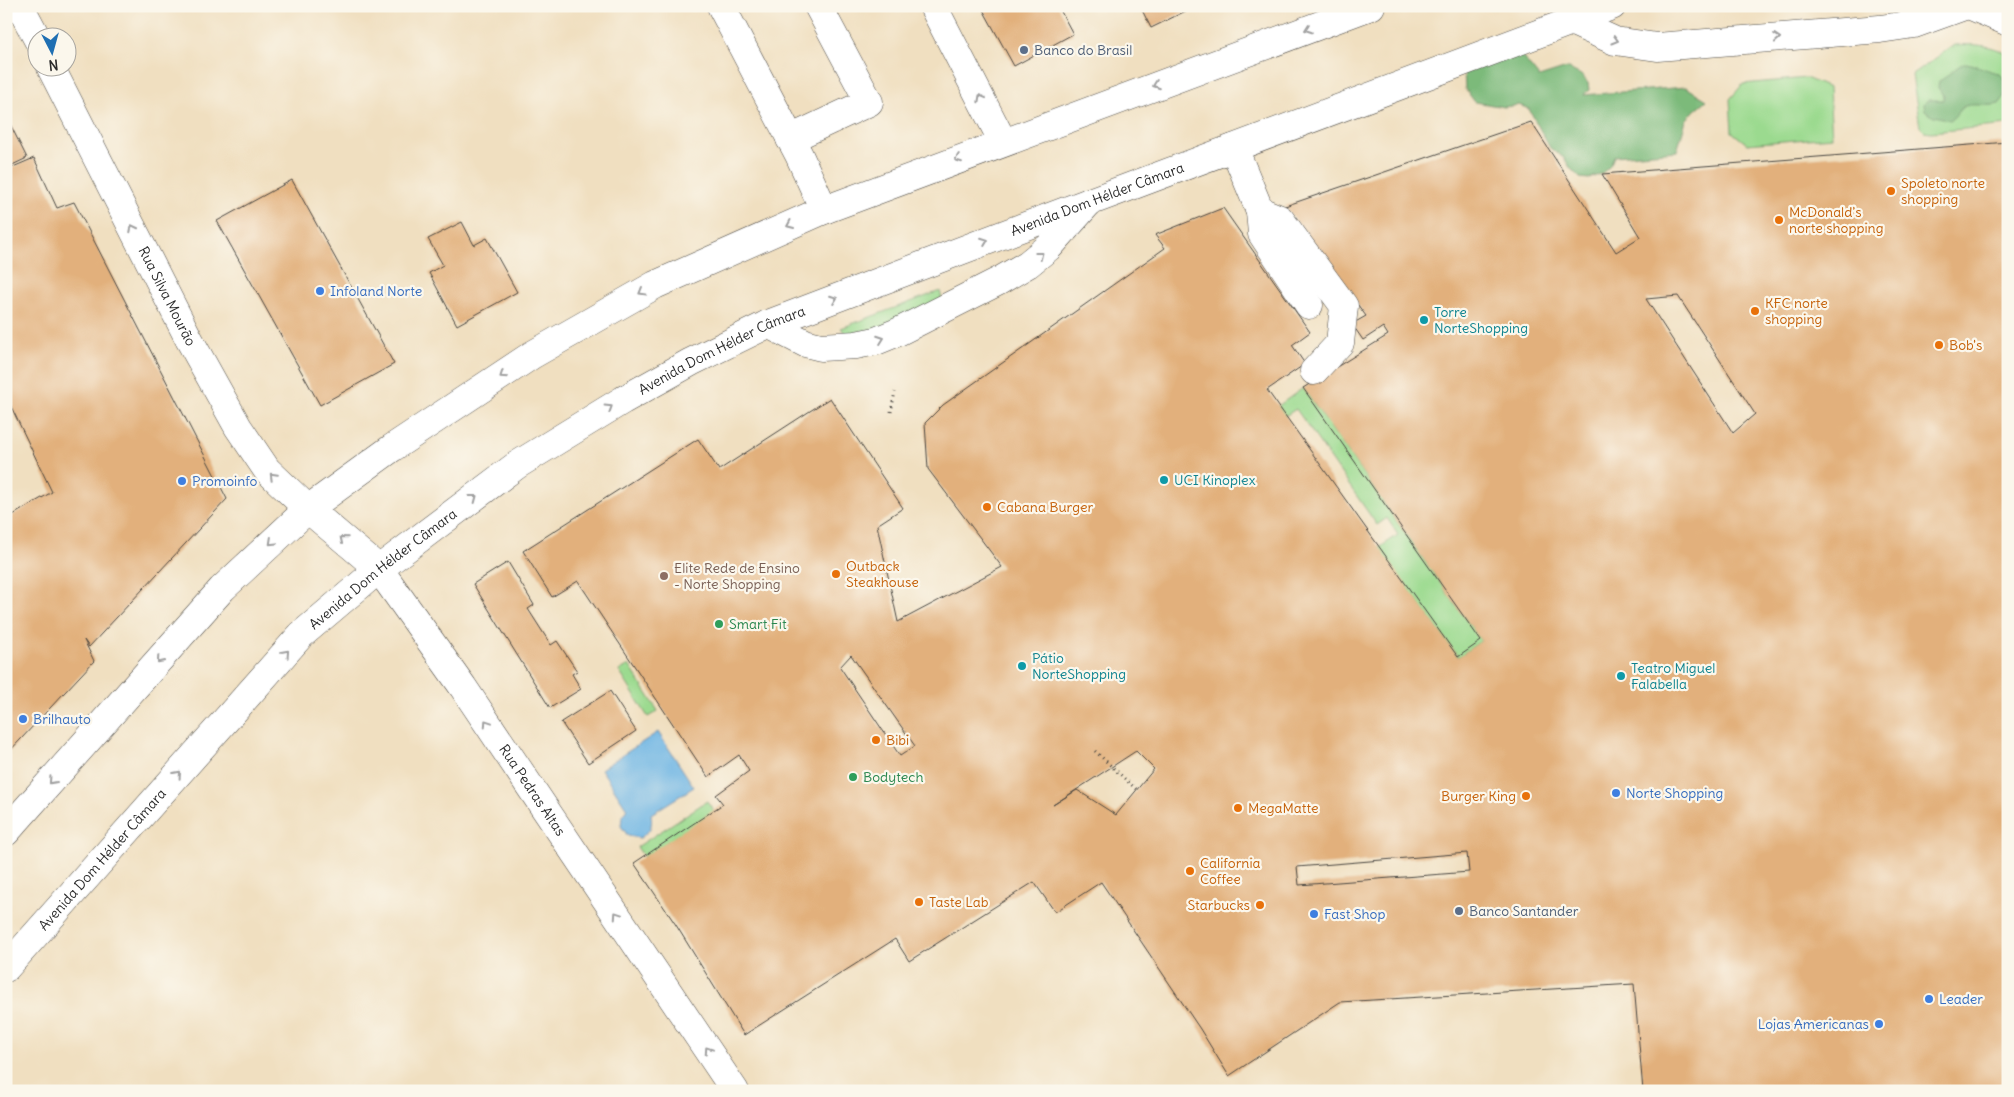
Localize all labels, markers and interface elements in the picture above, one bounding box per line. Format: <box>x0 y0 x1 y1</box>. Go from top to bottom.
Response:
one-way arrow <box>1305 23 1313 33</box>
north arrow <box>28 28 78 78</box>
one-way arrow <box>1773 32 1781 43</box>
one-way arrow <box>1611 34 1620 45</box>
place label: Banco do Brasil <box>1034 41 1132 59</box>
marker: Banco do Brasil <box>1018 44 1030 56</box>
text: N <box>48 55 59 74</box>
one-way arrow <box>1152 79 1161 89</box>
one-way arrow <box>978 94 988 103</box>
one-way arrow <box>954 153 963 163</box>
street label: Avenida Dom Hélder Câmara <box>1008 158 1186 240</box>
place label: Spoleto norte shopping <box>1901 174 1985 208</box>
marker: Spoleto norte shopping <box>1885 185 1897 197</box>
place label: McDonald's norte shopping <box>1789 203 1883 237</box>
marker: McDonald's norte shopping <box>1773 214 1785 226</box>
one-way arrow <box>786 218 795 229</box>
one-way arrow <box>129 224 139 233</box>
one-way arrow <box>981 237 989 247</box>
street label: Rua Silva Mourão <box>134 243 200 349</box>
one-way arrow <box>1034 252 1043 261</box>
place label: Infoland Norte <box>330 282 422 300</box>
marker: Infoland Norte <box>314 285 326 297</box>
one-way arrow <box>639 285 648 295</box>
place label: KFC norte shopping <box>1765 294 1828 328</box>
one-way arrow <box>829 295 837 305</box>
street label: Avenida Dom Hélder Câmara <box>635 302 808 399</box>
place label: Torre NorteShopping <box>1434 303 1528 337</box>
marker: KFC norte shopping <box>1749 305 1761 317</box>
marker: Torre NorteShopping <box>1418 314 1430 326</box>
one-way arrow <box>876 335 885 345</box>
place label: Bob's <box>1949 336 1982 354</box>
marker: Bob's <box>1933 339 1945 351</box>
one-way arrow <box>499 368 508 378</box>
one-way arrow <box>604 405 613 415</box>
place label: UCI Kinoplex <box>1174 471 1256 489</box>
place label: Promoinfo <box>192 472 258 490</box>
one-way arrow <box>270 472 279 481</box>
marker: UCI Kinoplex <box>1158 474 1170 486</box>
marker: Promoinfo <box>176 475 188 487</box>
one-way arrow <box>468 495 478 504</box>
place label: Cabana Burger <box>997 498 1094 516</box>
marker: Cabana Burger <box>981 501 993 513</box>
street label: Avenida Dom Hélder Câmara <box>305 505 460 633</box>
one-way arrow <box>269 536 278 545</box>
one-way arrow <box>340 536 349 545</box>
place label: Outback Steakhouse <box>846 557 919 591</box>
place label: Elite Rede de Ensino - Norte Shopping <box>674 559 800 593</box>
marker: Outback Steakhouse <box>830 568 842 580</box>
marker: Elite Rede de Ensino - Norte Shopping <box>658 570 670 582</box>
place label: Smart Fit <box>729 615 787 633</box>
marker: Smart Fit <box>713 618 725 630</box>
one-way arrow <box>280 649 289 658</box>
place label: Pátio NorteShopping <box>1032 649 1126 683</box>
one-way arrow <box>157 654 166 663</box>
place label: Teatro Miguel Falabella <box>1631 659 1715 693</box>
marker: Pátio NorteShopping <box>1016 660 1028 672</box>
marker: Teatro Miguel Falabella <box>1615 670 1627 682</box>
place label: Brilhauto <box>33 710 91 728</box>
marker: Brilhauto <box>17 713 29 725</box>
one-way arrow <box>484 719 493 729</box>
place label: Bibi <box>886 731 909 749</box>
marker: Bibi <box>870 734 882 746</box>
street label: Rua Pedras Altas <box>495 741 570 839</box>
place label: Bodytech <box>863 768 924 786</box>
one-way arrow <box>172 771 181 780</box>
marker: Bodytech <box>847 771 859 783</box>
one-way arrow <box>49 776 58 785</box>
place label: Norte Shopping <box>1626 784 1723 802</box>
street label: Avenida Dom Hélder Câmara <box>34 785 170 934</box>
place label: Burger King <box>1441 787 1516 805</box>
marker: Norte Shopping <box>1610 787 1622 799</box>
marker: Burger King <box>1520 790 1532 802</box>
place label: MegaMatte <box>1248 799 1319 817</box>
marker: MegaMatte <box>1232 802 1244 814</box>
place label: California Coffee <box>1200 854 1261 888</box>
marker: California Coffee <box>1184 865 1196 877</box>
place label: Taste Lab <box>929 893 989 911</box>
marker: Taste Lab <box>913 896 925 908</box>
place label: Starbucks <box>1188 896 1250 914</box>
marker: Starbucks <box>1254 899 1266 911</box>
place label: Banco Santander <box>1469 902 1579 920</box>
place label: Fast Shop <box>1324 905 1385 923</box>
marker: Banco Santander <box>1453 905 1465 917</box>
marker: Fast Shop <box>1308 908 1320 920</box>
one-way arrow <box>614 912 623 921</box>
place label: Leader <box>1939 990 1983 1008</box>
marker: Leader <box>1923 993 1935 1005</box>
place label: Lojas Americanas <box>1758 1015 1869 1033</box>
marker: Lojas Americanas <box>1873 1018 1885 1030</box>
one-way arrow <box>705 1046 714 1056</box>

